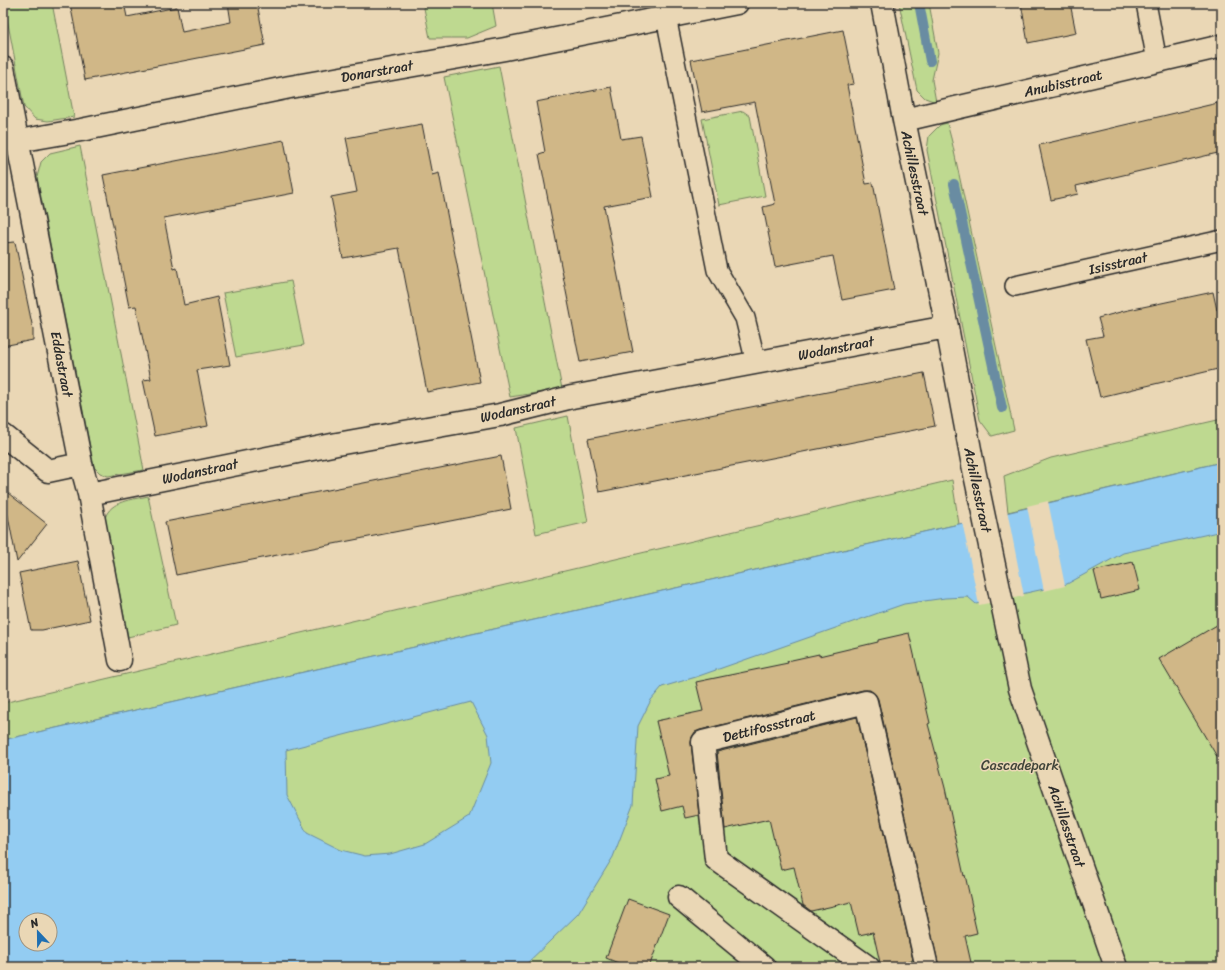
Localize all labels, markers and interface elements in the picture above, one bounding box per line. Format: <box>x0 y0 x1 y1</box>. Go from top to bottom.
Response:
street label: Donarstraat <box>339 53 417 90</box>
street label: Anubisstraat <box>1020 62 1105 105</box>
street label: Achillesstraat <box>893 127 936 219</box>
street label: Isisstraat <box>1085 244 1151 283</box>
street label: Eddastraat <box>43 329 80 401</box>
street label: Wodanstraat <box>796 329 878 368</box>
street label: Wodanstraat <box>478 388 560 430</box>
street label: Achillesstraat <box>956 444 999 536</box>
street label: Wodanstraat <box>160 451 242 492</box>
street label: Dettifossstraat <box>720 703 818 750</box>
park label: Cascadepark <box>981 753 1059 778</box>
street label: Achillesstraat <box>1040 780 1093 872</box>
north arrow <box>18 912 58 952</box>
text: N <box>26 913 42 934</box>

